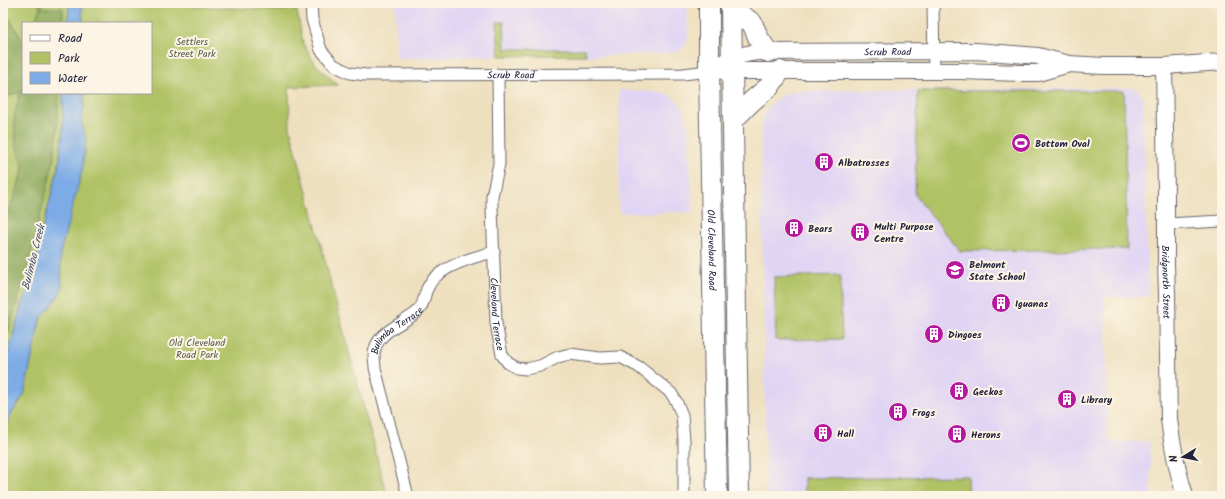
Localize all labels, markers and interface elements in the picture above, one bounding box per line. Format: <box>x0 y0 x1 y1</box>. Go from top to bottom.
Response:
legend <box>22 22 152 94</box>
text: Road <box>58 29 83 48</box>
park label: Settlers Street Park <box>168 34 216 62</box>
street label: Scrub Road <box>864 44 912 61</box>
text: Park <box>58 49 80 68</box>
street label: Scrub Road <box>487 67 535 84</box>
text: Water <box>58 69 88 88</box>
sports icon: Bottom Oval <box>1010 132 1032 154</box>
place label: Bottom Oval <box>1035 136 1090 152</box>
building icon: Albatrosses <box>813 151 835 173</box>
place label: Albatrosses <box>838 155 890 171</box>
street label: Old Cleveland Road <box>703 209 720 292</box>
building icon: Bears <box>783 217 805 239</box>
place label: Multi Purpose Centre <box>874 219 934 247</box>
water label: Bulimba Creek <box>17 221 51 292</box>
place label: Bears <box>808 221 833 237</box>
building icon: Multi Purpose Centre <box>849 221 871 243</box>
street label: Bridgnorth Street <box>1157 245 1174 319</box>
place label: Belmont State School <box>969 257 1026 285</box>
school or university icon: Belmont State School <box>944 259 966 281</box>
street label: Cleveland Terrace <box>485 277 508 353</box>
building icon: Iguanas <box>990 292 1012 314</box>
place label: Iguanas <box>1015 296 1049 312</box>
street label: Bulimba Terrace <box>367 303 428 356</box>
building icon: Dingoes <box>923 323 945 345</box>
place label: Dingoes <box>948 327 982 343</box>
park label: Old Cleveland Road Park <box>169 335 226 363</box>
building icon: Geckos <box>948 380 970 402</box>
place label: Geckos <box>973 384 1003 400</box>
building icon: Library <box>1056 388 1078 410</box>
place label: Library <box>1081 392 1113 408</box>
building icon: Frogs <box>887 401 909 423</box>
place label: Frogs <box>912 405 935 421</box>
building icon: Hall <box>812 422 834 444</box>
building icon: Herons <box>946 423 968 445</box>
place label: Hall <box>837 426 854 442</box>
place label: Herons <box>971 427 1001 443</box>
north arrow <box>1163 437 1203 477</box>
text: N <box>1165 454 1184 464</box>

